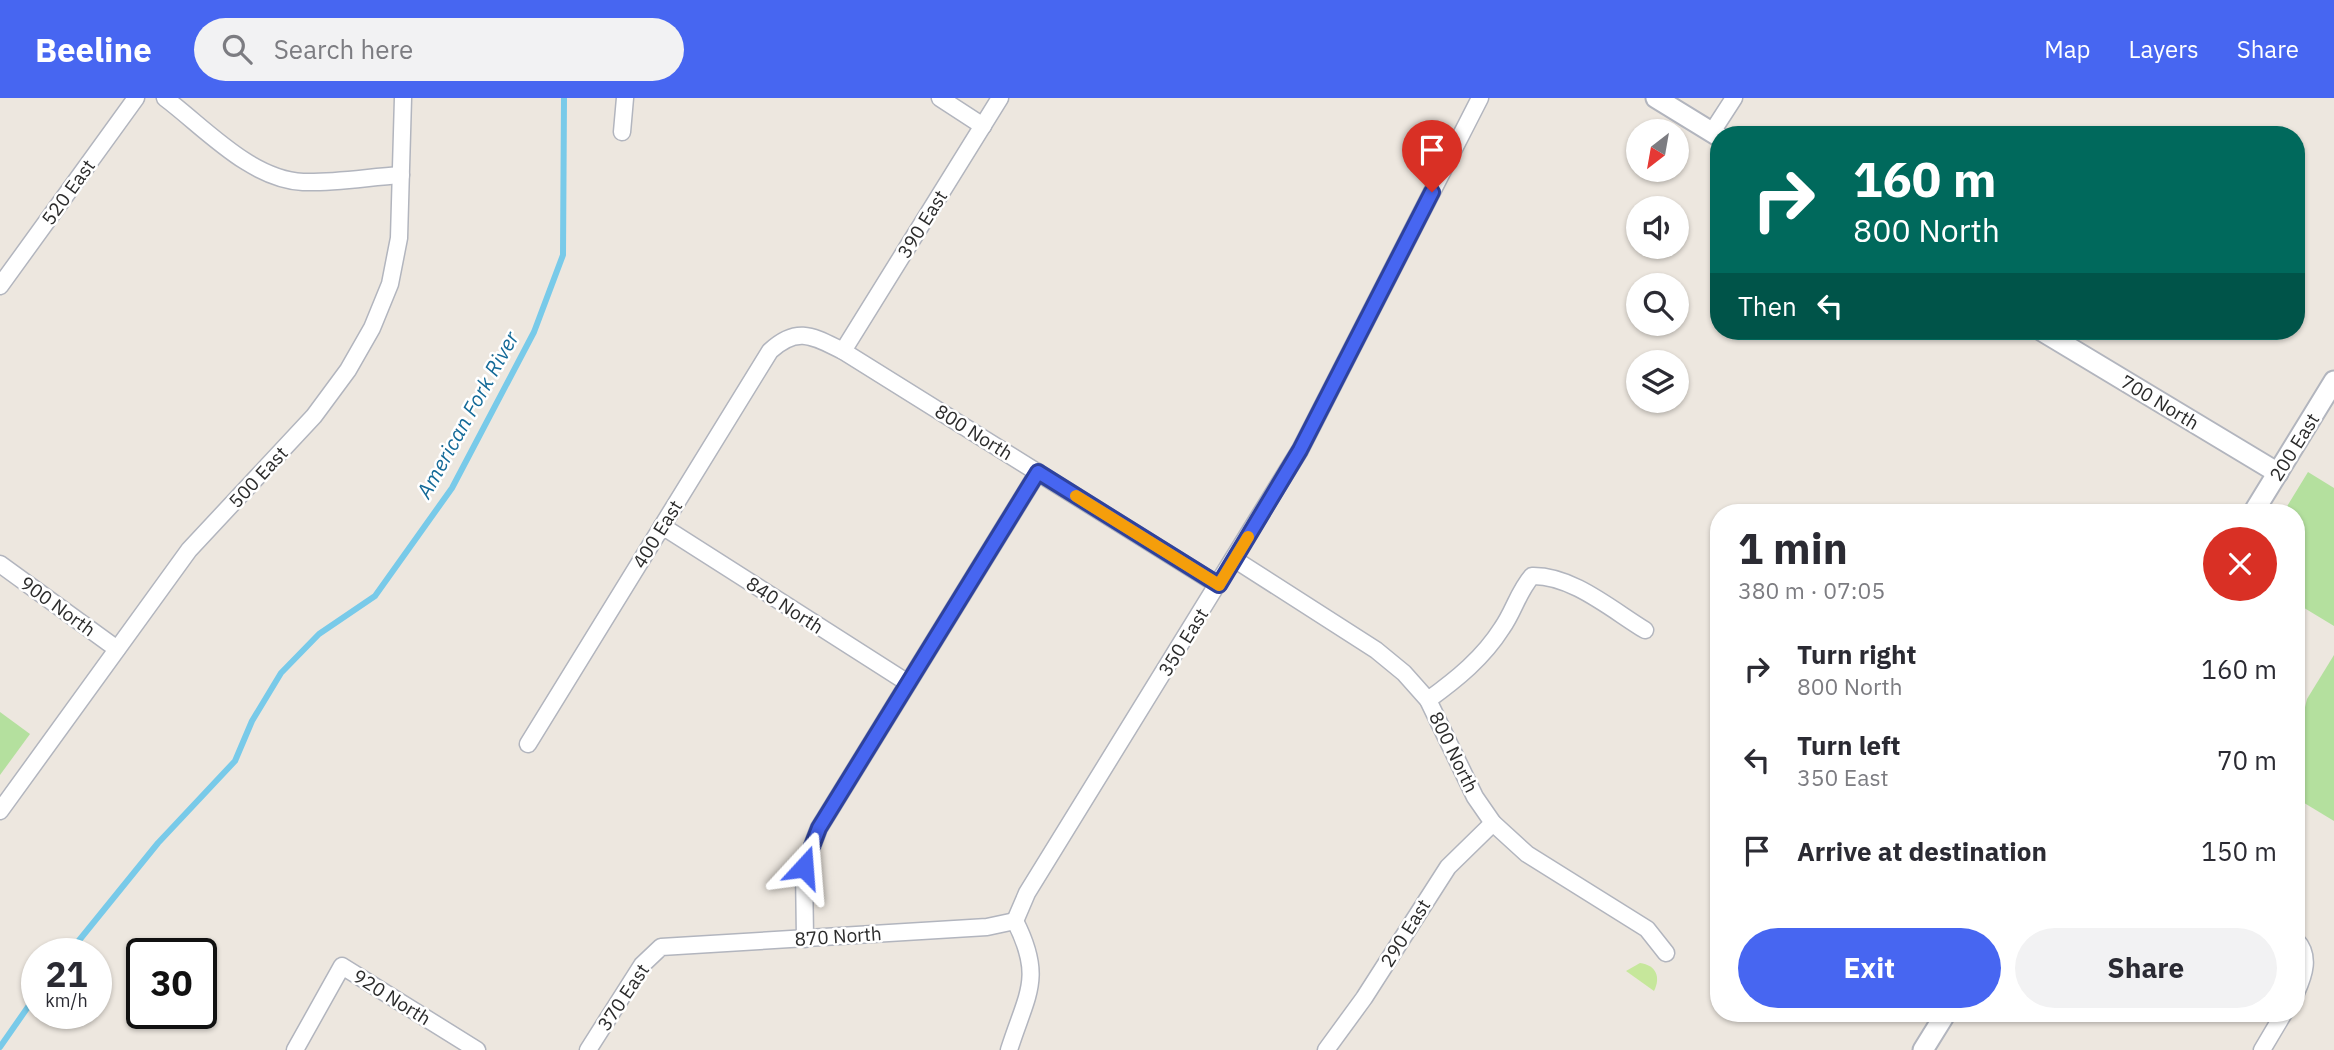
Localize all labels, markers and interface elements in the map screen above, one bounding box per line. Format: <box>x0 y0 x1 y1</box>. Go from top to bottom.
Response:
search box <box>194 18 684 81</box>
text: Beeline <box>35 28 152 71</box>
icon: search <box>218 30 256 68</box>
text: Search here <box>274 32 413 66</box>
text: Map <box>2044 33 2091 65</box>
text: Layers <box>2129 33 2199 65</box>
text: Share <box>2237 33 2299 65</box>
north arrow <box>1626 119 1689 182</box>
map controls <box>1626 119 1689 413</box>
pin <box>1402 120 1462 192</box>
icon: arrive <box>1413 131 1451 169</box>
text: 160 m <box>1853 147 1997 210</box>
street label: 520 East <box>36 154 100 230</box>
icon: right <box>1738 154 1829 245</box>
street label: 390 East <box>892 186 952 262</box>
button: sound <box>1626 196 1689 259</box>
text: 800 North <box>1853 209 2000 251</box>
button: search <box>1626 273 1689 336</box>
icon: left <box>1811 287 1849 325</box>
text: Then <box>1738 289 1797 323</box>
water label: American Fork River <box>409 325 525 504</box>
button: layers <box>1626 350 1689 413</box>
street label: 700 North <box>2116 369 2204 435</box>
street label: 800 North <box>931 399 1017 465</box>
street label: 200 East <box>2264 409 2324 485</box>
street label: 500 East <box>223 441 293 513</box>
street label: 400 East <box>627 496 687 572</box>
text: 1 min <box>1738 521 1848 576</box>
button: close <box>2203 527 2277 601</box>
street label: 900 North <box>16 571 100 641</box>
street label: 840 North <box>742 571 828 639</box>
text: 380 m · 07:05 <box>1738 575 1885 605</box>
street label: 350 East <box>1153 604 1213 680</box>
text: Turn right <box>1797 637 1916 671</box>
icon: right <box>1738 650 1776 688</box>
text: 160 m <box>2201 652 2277 686</box>
text: 800 North <box>1797 671 1903 701</box>
street label: 800 North <box>1424 708 1484 796</box>
text: Turn left <box>1797 728 1900 762</box>
icon: left <box>1738 741 1776 779</box>
text: 70 m <box>2217 743 2277 777</box>
text: 350 East <box>1797 762 1889 792</box>
position arrow <box>767 830 841 904</box>
icon: arrive <box>1738 832 1776 870</box>
text: Arrive at destination <box>1797 834 2047 868</box>
text: 150 m <box>2201 834 2277 868</box>
street label: 290 East <box>1375 895 1435 971</box>
street label: 870 North <box>794 921 882 951</box>
button: Exit <box>1738 928 2001 1008</box>
button: Share <box>2015 928 2277 1008</box>
speed limit sign: 30 <box>126 938 217 1029</box>
text: 21 <box>45 951 88 997</box>
street label: 370 East <box>592 959 654 1035</box>
street label: 920 North <box>349 964 435 1030</box>
text: km/h <box>45 989 88 1012</box>

